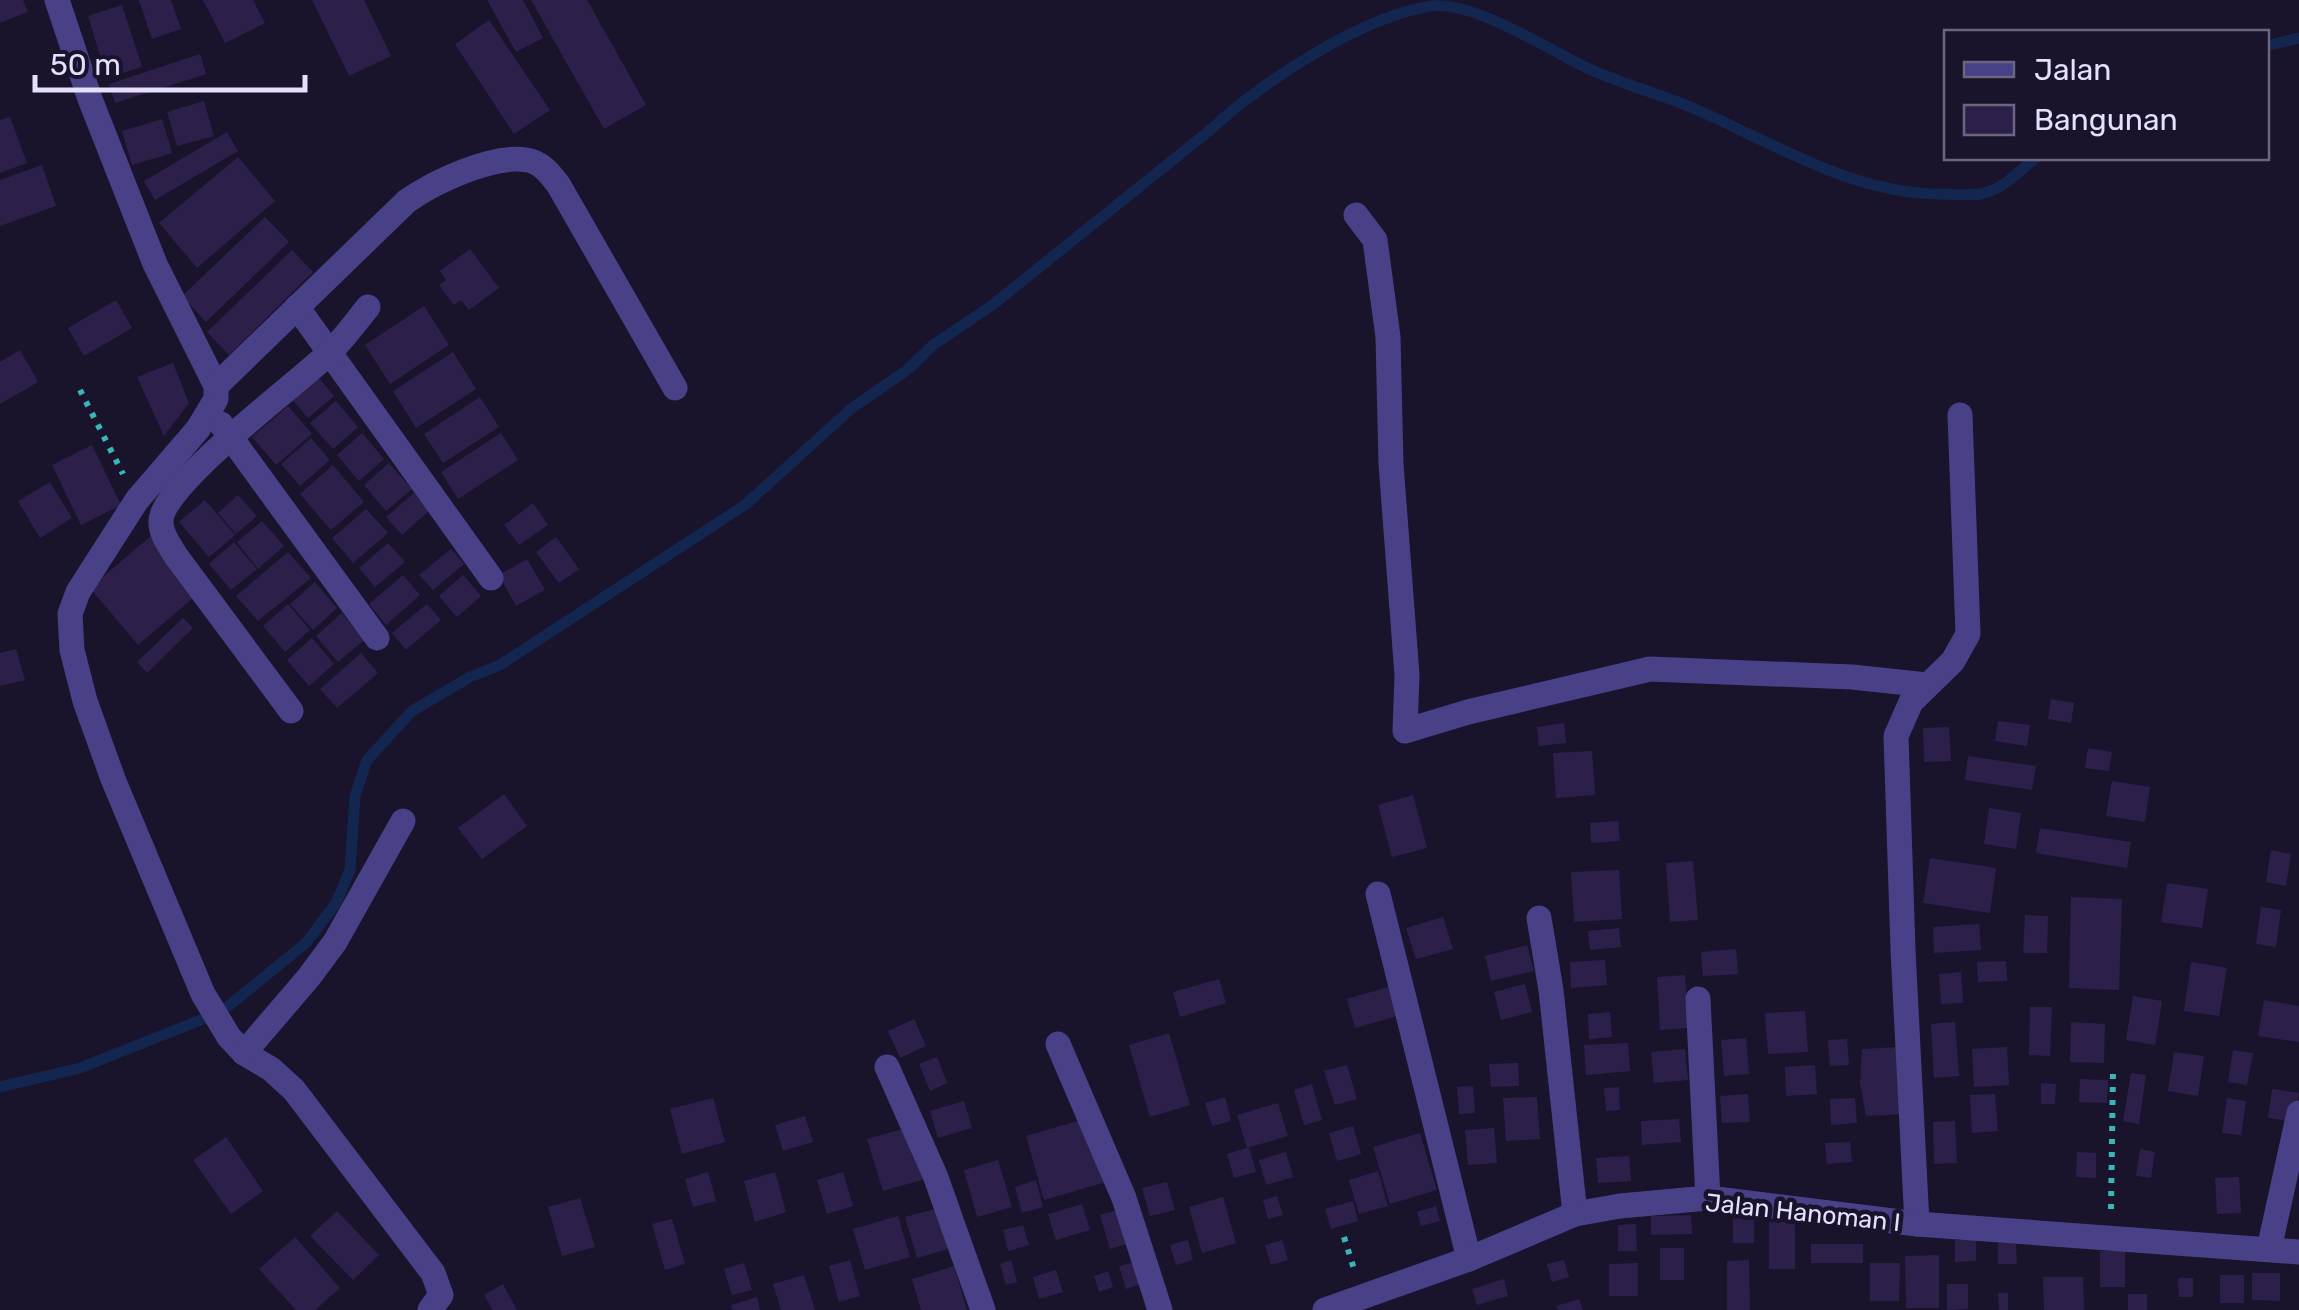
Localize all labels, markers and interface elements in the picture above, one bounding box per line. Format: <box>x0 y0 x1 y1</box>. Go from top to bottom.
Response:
scale bar <box>35 30 305 92</box>
legend <box>1944 30 2269 160</box>
text: 50 m <box>50 47 121 83</box>
text: Jalan <box>2034 52 2112 88</box>
text: Bangunan <box>2034 102 2178 138</box>
street label: Jalan Hanoman I <box>1704 1188 1902 1237</box>

